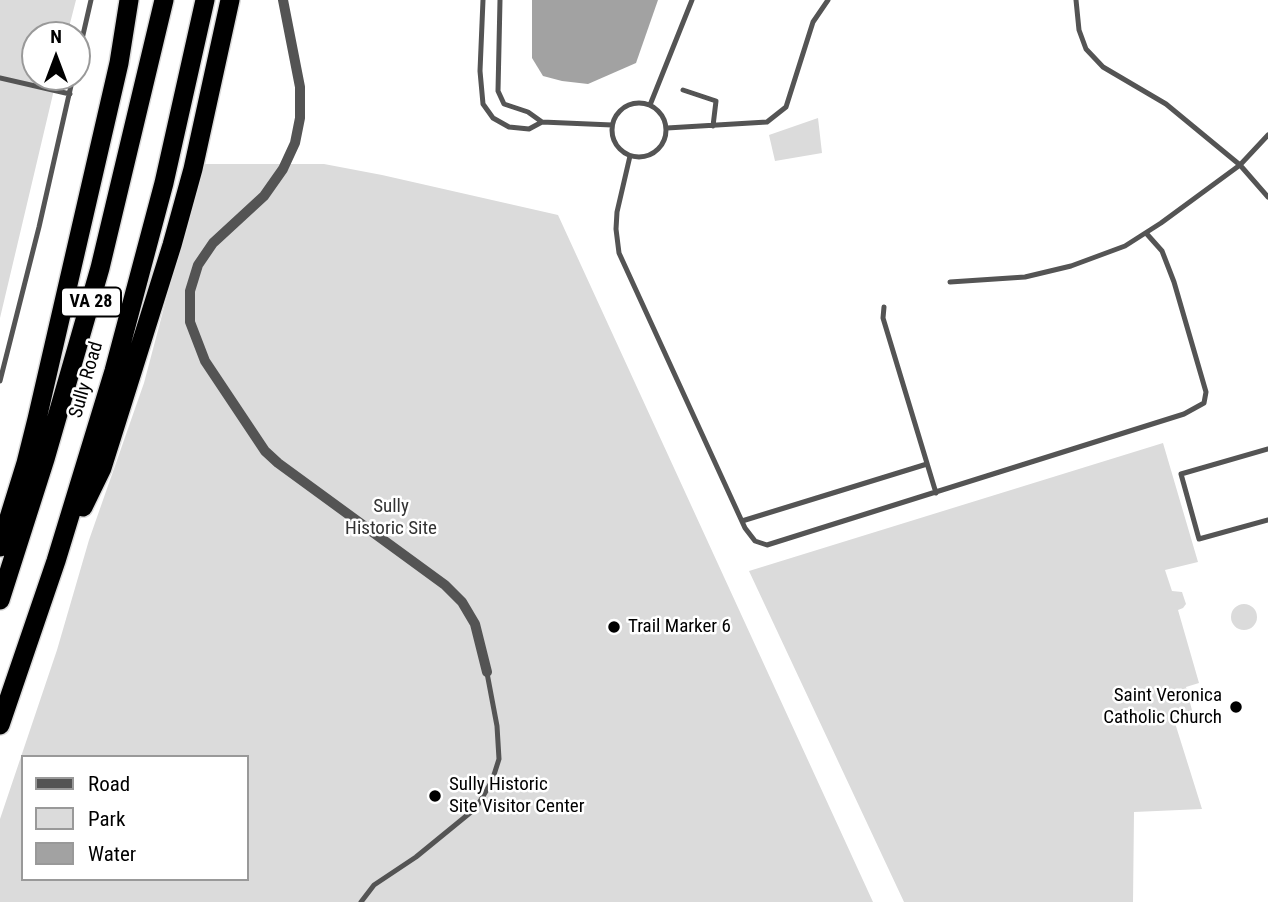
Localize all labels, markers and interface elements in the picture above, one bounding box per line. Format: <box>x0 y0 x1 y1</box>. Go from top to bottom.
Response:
north arrow <box>21 21 91 91</box>
text: N <box>50 25 62 48</box>
road number: VA 28 <box>61 288 121 316</box>
street label: Sully Road <box>65 339 109 421</box>
park label: Sully Historic Site <box>345 496 437 540</box>
place label: Trail Marker 6 <box>628 616 731 638</box>
marker: Trail Marker 6 <box>606 619 622 635</box>
place label: Saint Veronica Catholic Church <box>1103 685 1222 729</box>
marker: Saint Veronica Catholic Church <box>1228 699 1244 715</box>
legend <box>21 755 248 881</box>
text: Road <box>88 772 130 796</box>
place label: Sully Historic Site Visitor Center <box>449 774 584 818</box>
marker: Sully Historic Site Visitor Center <box>427 788 443 804</box>
text: Park <box>88 807 125 831</box>
text: Water <box>88 842 136 866</box>

